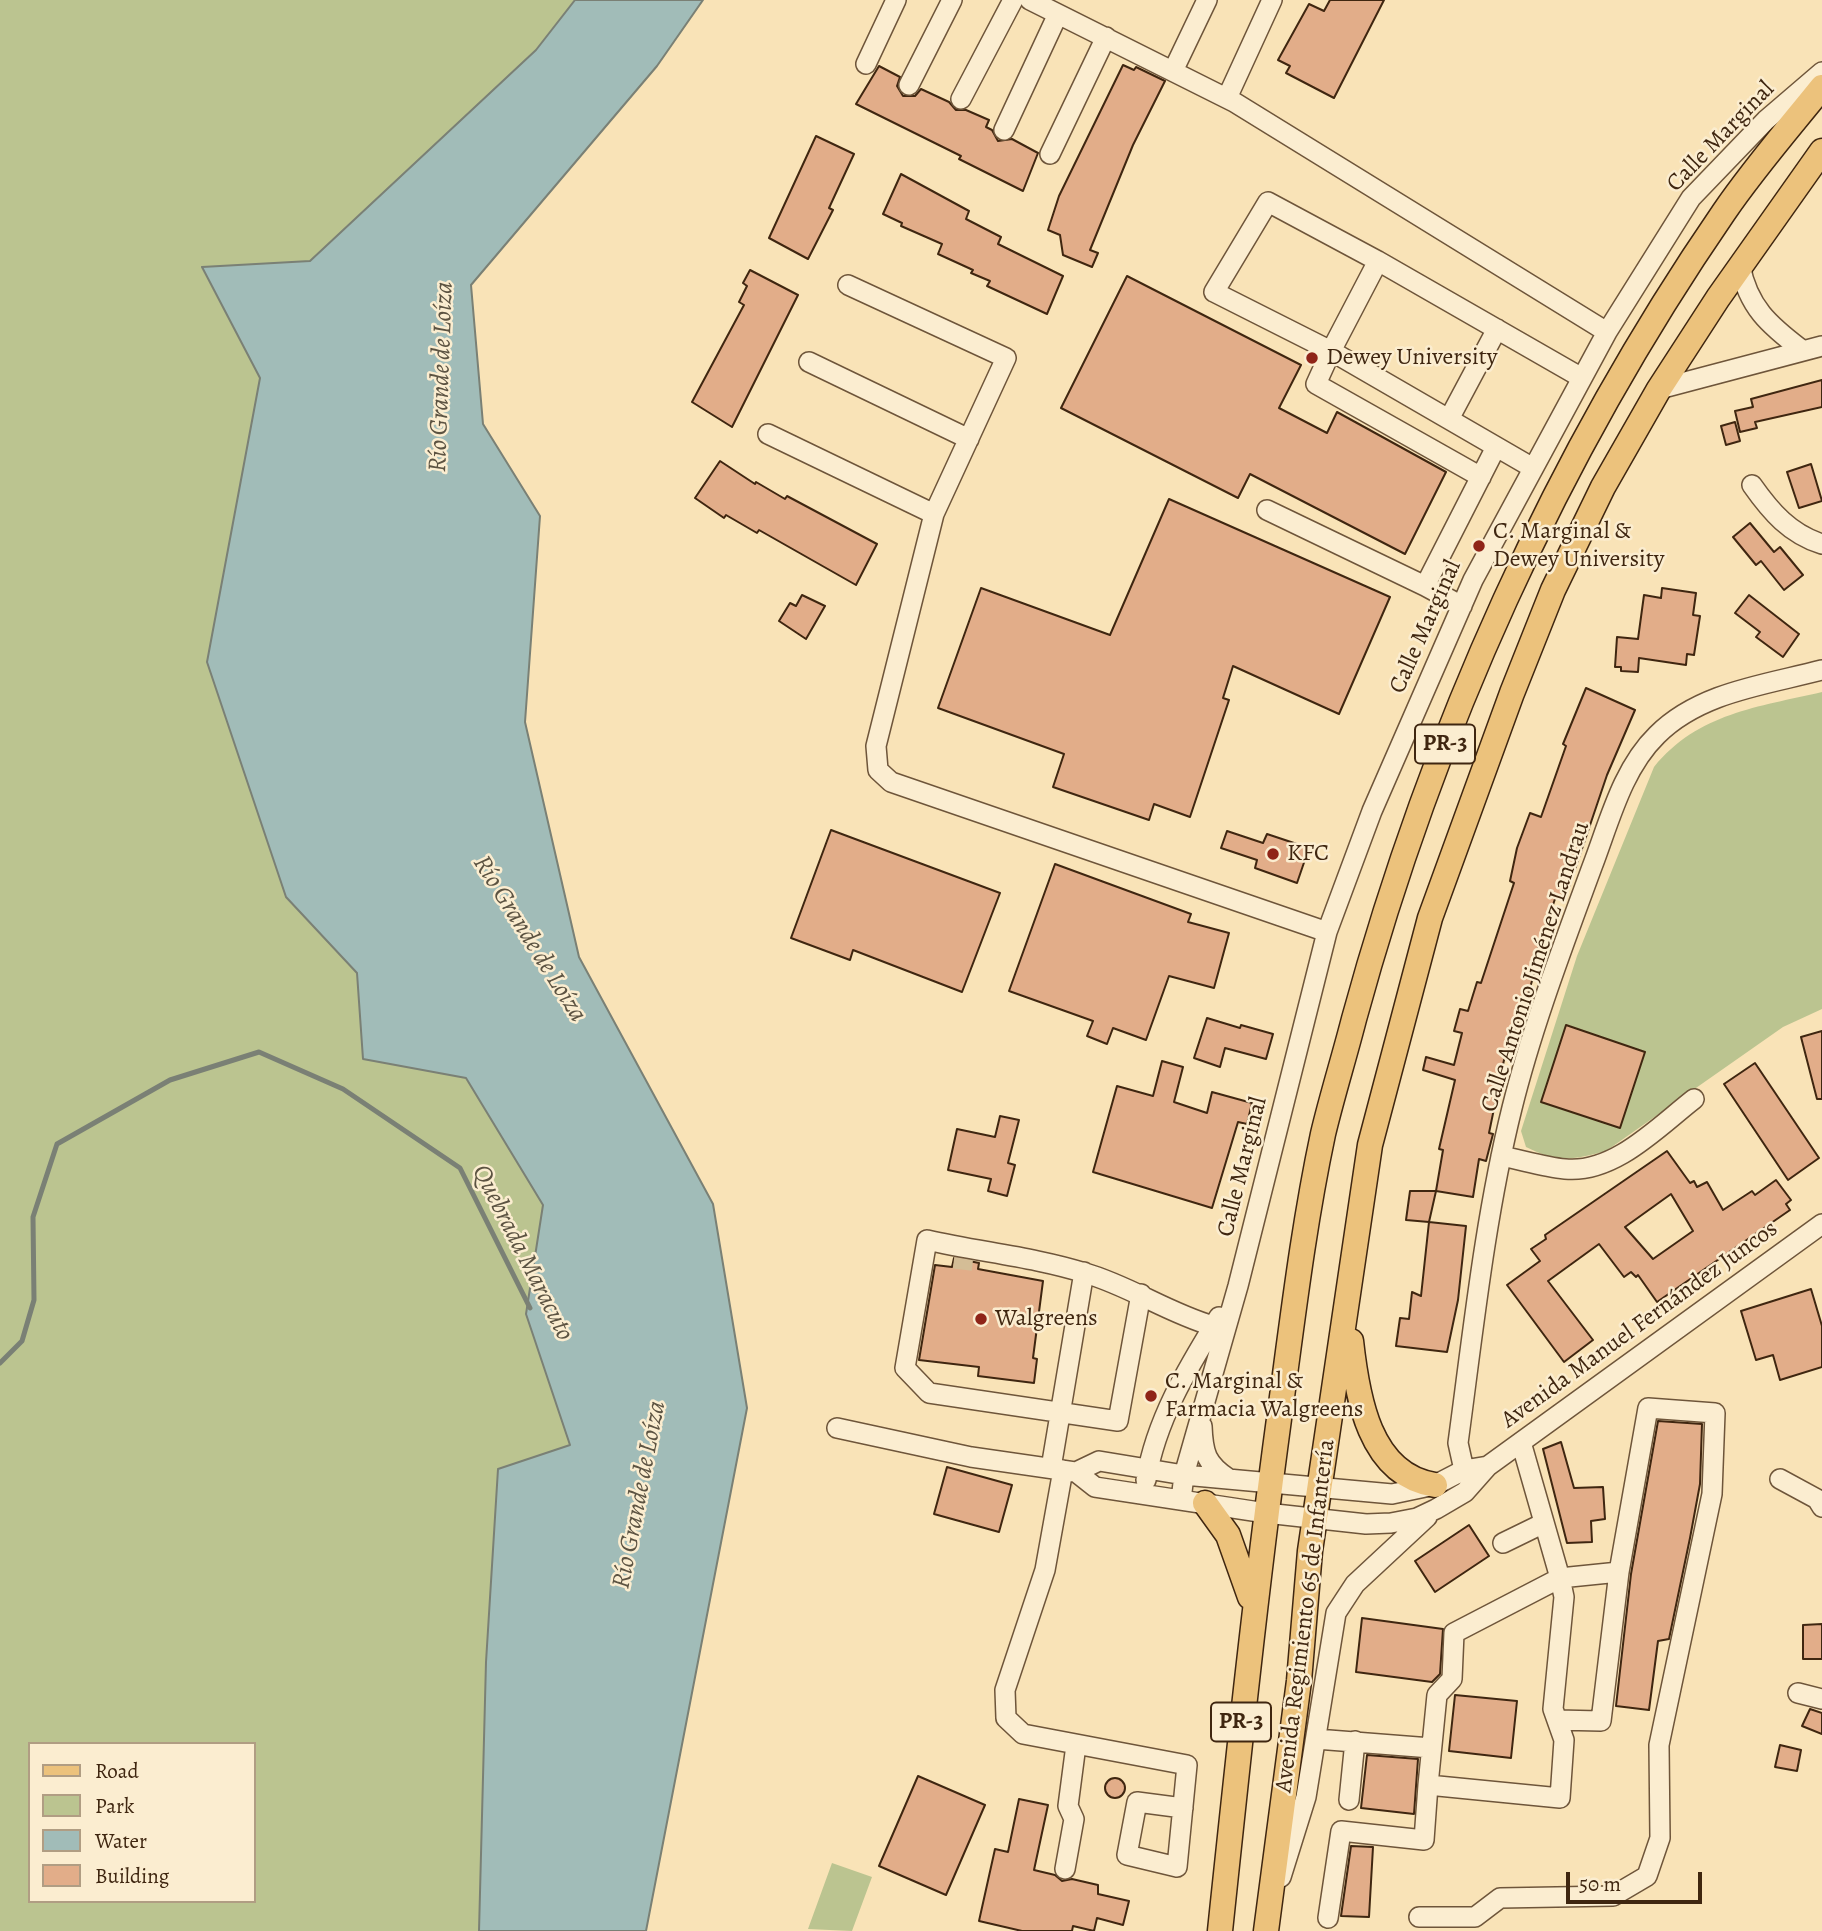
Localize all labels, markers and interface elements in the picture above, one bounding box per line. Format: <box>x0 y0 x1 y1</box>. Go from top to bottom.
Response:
street label: Calle Marginal <box>1661 76 1781 198</box>
water label: Río Grande de Loíza <box>423 281 461 473</box>
place label: Dewey University <box>1326 344 1497 372</box>
marker: Dewey University <box>1304 350 1320 366</box>
place label: C. Marginal & Dewey University <box>1493 518 1664 574</box>
marker: C. Marginal & Dewey University <box>1471 538 1487 554</box>
street label: Calle Marginal <box>1384 556 1468 698</box>
road number: PR-3 <box>1415 724 1475 764</box>
street label: Calle Antonio Jiménez Landrau <box>1475 818 1597 1116</box>
place label: KFC <box>1287 840 1329 868</box>
marker: KFC <box>1265 846 1281 862</box>
water label: Río Grande de Loíza <box>465 850 593 1028</box>
street label: Calle Marginal <box>1212 1094 1274 1240</box>
water label: Quebrada Maracuto <box>464 1160 580 1346</box>
street label: Avenida Manuel Fernández Juncos <box>1496 1215 1784 1435</box>
place label: Walgreens <box>995 1305 1098 1333</box>
marker: Walgreens <box>973 1311 989 1327</box>
place label: C. Marginal & Farmacia Walgreens <box>1165 1368 1363 1424</box>
marker: C. Marginal & Farmacia Walgreens <box>1143 1388 1159 1404</box>
water label: Río Grande de Loíza <box>607 1399 673 1591</box>
street label: Avenida Regimiento 65 de Infantería <box>1270 1438 1342 1794</box>
road number: PR-3 <box>1211 1702 1271 1742</box>
legend <box>28 1742 256 1903</box>
text: Road <box>95 1757 139 1785</box>
text: Park <box>95 1792 134 1820</box>
text: Water <box>95 1827 147 1855</box>
scale bar <box>1570 1857 1706 1901</box>
text: Building <box>95 1862 169 1890</box>
text: 50 m <box>1579 1870 1621 1898</box>

